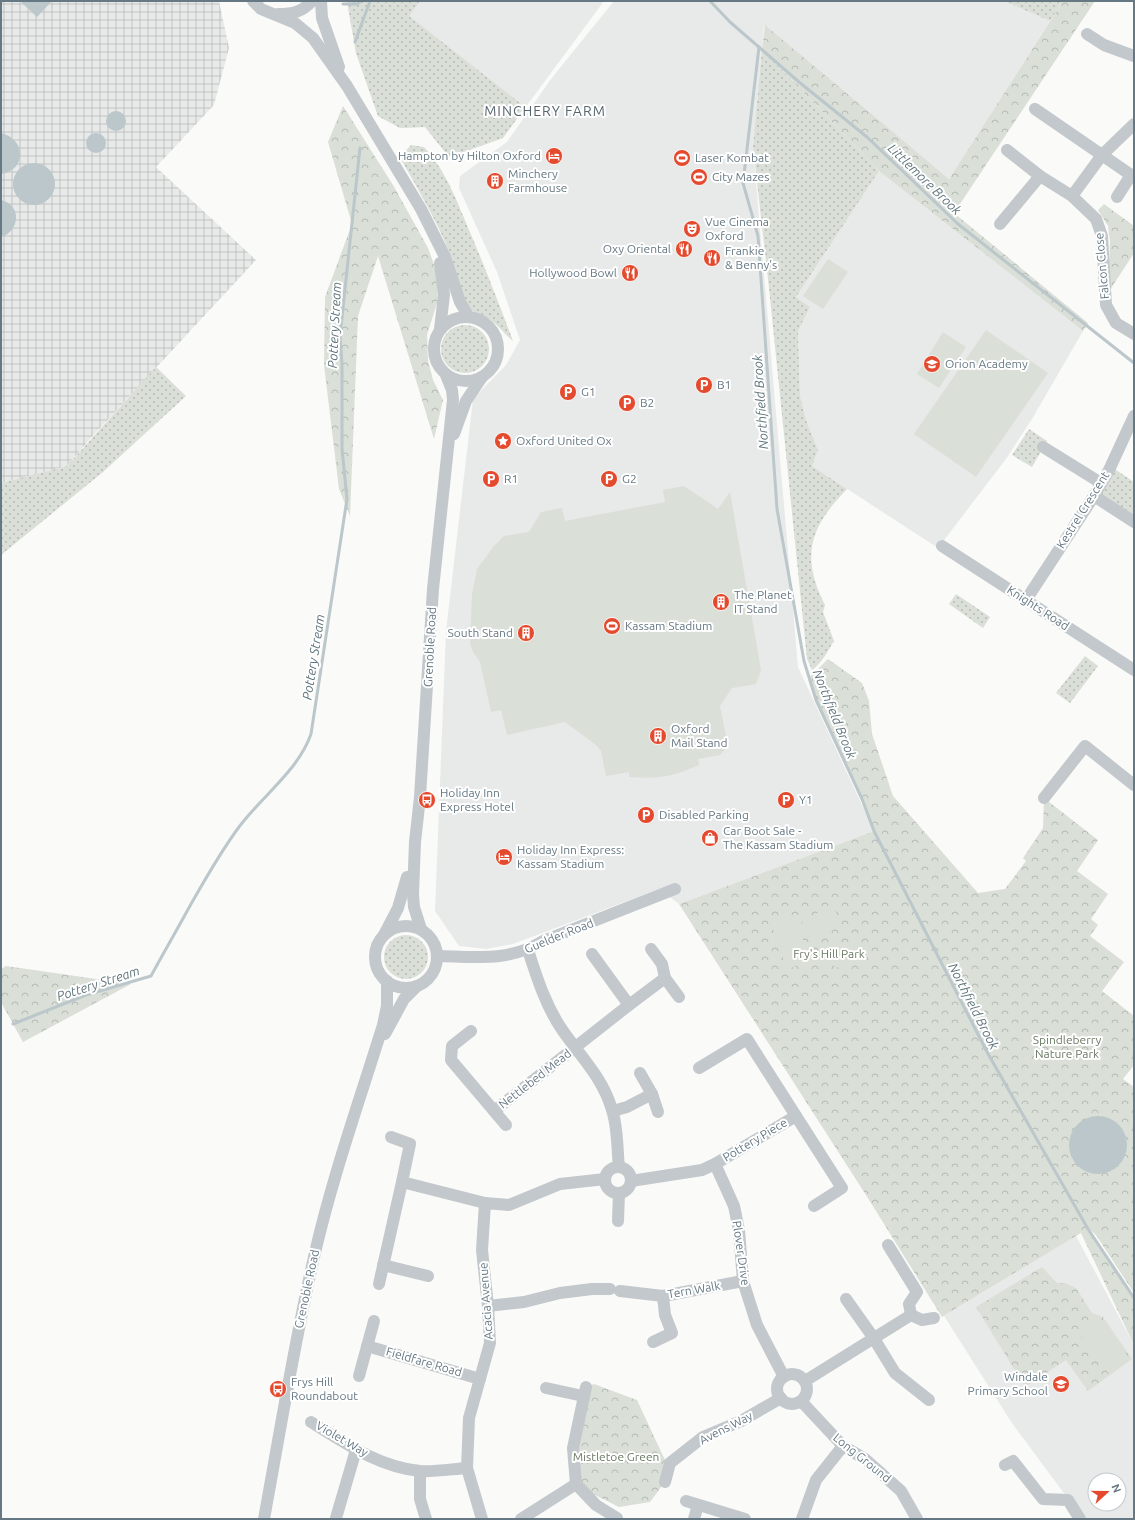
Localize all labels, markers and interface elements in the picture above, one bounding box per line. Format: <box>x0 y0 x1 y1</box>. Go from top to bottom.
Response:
district label: MINCHERY FARM <box>484 103 606 119</box>
water label: Littlemore Brook <box>886 141 965 218</box>
hotel icon: Hampton by Hilton Oxford <box>544 146 564 166</box>
sports icon: Laser Kombat <box>672 148 692 168</box>
place label: Hampton by Hilton Oxford <box>398 149 541 162</box>
place label: Laser Kombat <box>695 151 769 164</box>
place label: Minchery Farmhouse <box>508 167 568 194</box>
sports icon: City Mazes <box>689 167 709 187</box>
place label: City Mazes <box>712 170 769 183</box>
building icon: Minchery Farmhouse <box>485 171 505 191</box>
place label: Vue Cinema Oxford <box>705 215 769 242</box>
theatre icon: Vue Cinema Oxford <box>682 219 702 239</box>
street label: Falcon Close <box>1092 232 1111 300</box>
restaurant icon: Oxy Oriental <box>674 239 694 259</box>
place label: Oxy Oriental <box>603 242 671 255</box>
place label: Frankie & Benny's <box>725 244 777 271</box>
restaurant icon: Frankie & Benny's <box>702 248 722 268</box>
restaurant icon: Hollywood Bowl <box>620 263 640 283</box>
place label: Hollywood Bowl <box>529 266 617 279</box>
water label: Pottery Stream <box>325 281 343 369</box>
water label: Northfield Brook <box>750 354 771 450</box>
school or university icon: Orion Academy <box>922 354 942 374</box>
place label: Orion Academy <box>945 357 1028 370</box>
parking icon: B1 <box>694 375 714 395</box>
place label: B1 <box>717 378 731 391</box>
parking icon: G1 <box>558 382 578 402</box>
place label: G1 <box>581 385 596 398</box>
parking icon: B2 <box>617 393 637 413</box>
place label: B2 <box>640 396 654 409</box>
place icon: Oxford United Ox <box>493 431 513 451</box>
place label: Oxford United Ox <box>516 434 612 447</box>
parking icon: R1 <box>481 469 501 489</box>
parking icon: G2 <box>599 469 619 489</box>
street label: Kestrel Crescent <box>1054 469 1112 551</box>
place label: R1 <box>504 472 518 485</box>
place label: G2 <box>622 472 637 485</box>
street label: Knights Road <box>1005 583 1072 632</box>
place label: The Planet IT Stand <box>734 588 792 615</box>
building icon: The Planet IT Stand <box>711 592 731 612</box>
street label: Grenoble Road <box>421 607 438 687</box>
water label: Pottery Stream <box>299 613 327 701</box>
sports icon: Kassam Stadium <box>602 616 622 636</box>
place label: Kassam Stadium <box>625 619 712 632</box>
building icon: South Stand <box>516 623 536 643</box>
place label: South Stand <box>448 626 513 639</box>
water label: Northfield Brook <box>810 667 859 761</box>
place label: Oxford Mail Stand <box>671 722 727 749</box>
building icon: Oxford Mail Stand <box>648 726 668 746</box>
place label: Holiday Inn Express Hotel <box>440 786 514 813</box>
bus stop icon: Holiday Inn Express Hotel <box>417 790 437 810</box>
parking icon: Y1 <box>776 790 796 810</box>
place label: Y1 <box>799 793 813 806</box>
parking icon: Disabled Parking <box>636 805 656 825</box>
place label: Disabled Parking <box>659 808 749 821</box>
place label: Car Boot Sale - The Kassam Stadium <box>723 824 833 851</box>
shop icon: Car Boot Sale - The Kassam Stadium <box>700 828 720 848</box>
place label: Holiday Inn Express: Kassam Stadium <box>517 843 624 870</box>
hotel icon: Holiday Inn Express: Kassam Stadium <box>494 847 514 867</box>
street label: Guelder Road <box>522 916 595 955</box>
park label: Fry's Hill Park <box>793 947 865 960</box>
water label: Northfield Brook <box>945 960 1002 1052</box>
water label: Pottery Stream <box>55 963 141 1003</box>
park label: Spindleberry Nature Park <box>1033 1033 1102 1060</box>
street label: Nettlebed Mead <box>496 1046 573 1111</box>
street label: Pottery Piece <box>720 1115 789 1164</box>
street label: Plover Drive <box>731 1220 752 1286</box>
street label: Grenoble Road <box>292 1248 321 1329</box>
street label: Acacia Avenue <box>476 1262 495 1340</box>
street label: Tern Walk <box>667 1278 721 1301</box>
street label: Fieldfare Road <box>385 1344 464 1379</box>
place label: Windale Primary School <box>968 1370 1048 1397</box>
school or university icon: Windale Primary School <box>1051 1374 1071 1394</box>
place label: Frys Hill Roundabout <box>291 1375 358 1402</box>
bus stop icon: Frys Hill Roundabout <box>268 1379 288 1399</box>
street label: Avens Way <box>697 1409 755 1446</box>
street label: Violet Way <box>314 1418 371 1459</box>
street label: Long Ground <box>831 1431 894 1485</box>
park label: Mistletoe Green <box>573 1450 659 1463</box>
north arrow <box>1087 1472 1127 1512</box>
text: N <box>1109 1482 1123 1494</box>

